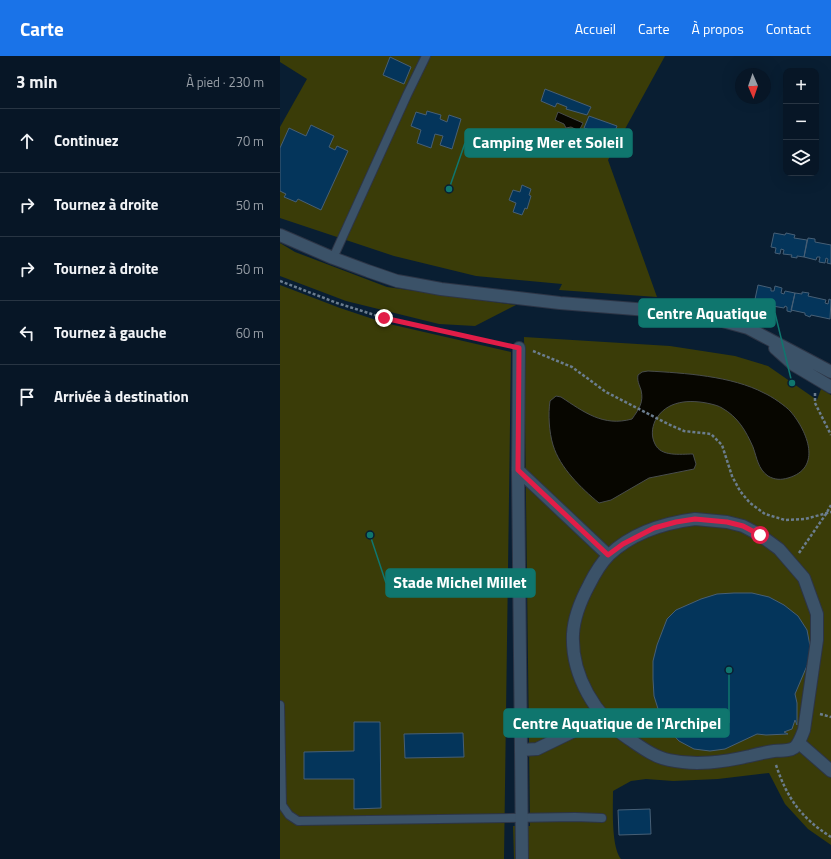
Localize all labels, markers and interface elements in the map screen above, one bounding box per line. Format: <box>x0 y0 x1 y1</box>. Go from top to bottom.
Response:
text: Carte <box>20 14 64 43</box>
text: Accueil <box>575 18 616 39</box>
text: Carte <box>638 18 670 39</box>
text: À propos <box>692 18 744 39</box>
text: Contact <box>766 18 811 39</box>
north arrow <box>735 68 771 104</box>
map controls <box>783 68 819 176</box>
button: + <box>783 68 819 104</box>
text: 3 min <box>16 69 57 95</box>
text: À pied · 230 m <box>186 72 264 92</box>
button: − <box>783 104 819 140</box>
text: Continuez <box>54 129 119 152</box>
callout: Camping Mer et Soleil <box>465 129 632 157</box>
icon: ahead <box>16 130 38 152</box>
text: Camping Mer et Soleil <box>473 130 623 154</box>
text: 70 m <box>236 131 264 151</box>
button: layers <box>783 140 819 176</box>
text: Tournez à droite <box>54 193 159 216</box>
icon: right <box>16 194 38 216</box>
text: 50 m <box>236 195 264 215</box>
text: Tournez à droite <box>54 257 159 280</box>
icon: right <box>16 258 38 280</box>
text: 50 m <box>236 259 264 279</box>
callout: Centre Aquatique <box>639 299 775 327</box>
text: Centre Aquatique <box>647 301 767 325</box>
route end <box>375 309 393 327</box>
text: Tournez à gauche <box>54 321 166 344</box>
icon: left <box>16 322 38 344</box>
text: 60 m <box>236 323 264 343</box>
text: Arrivée à destination <box>54 385 189 408</box>
icon: arrive <box>16 386 38 408</box>
route start <box>751 526 769 544</box>
callout: Stade Michel Millet <box>386 569 535 597</box>
text: Stade Michel Millet <box>393 570 527 594</box>
callout: Centre Aquatique de l'Archipel <box>504 709 729 737</box>
text: Centre Aquatique de l'Archipel <box>513 711 721 735</box>

